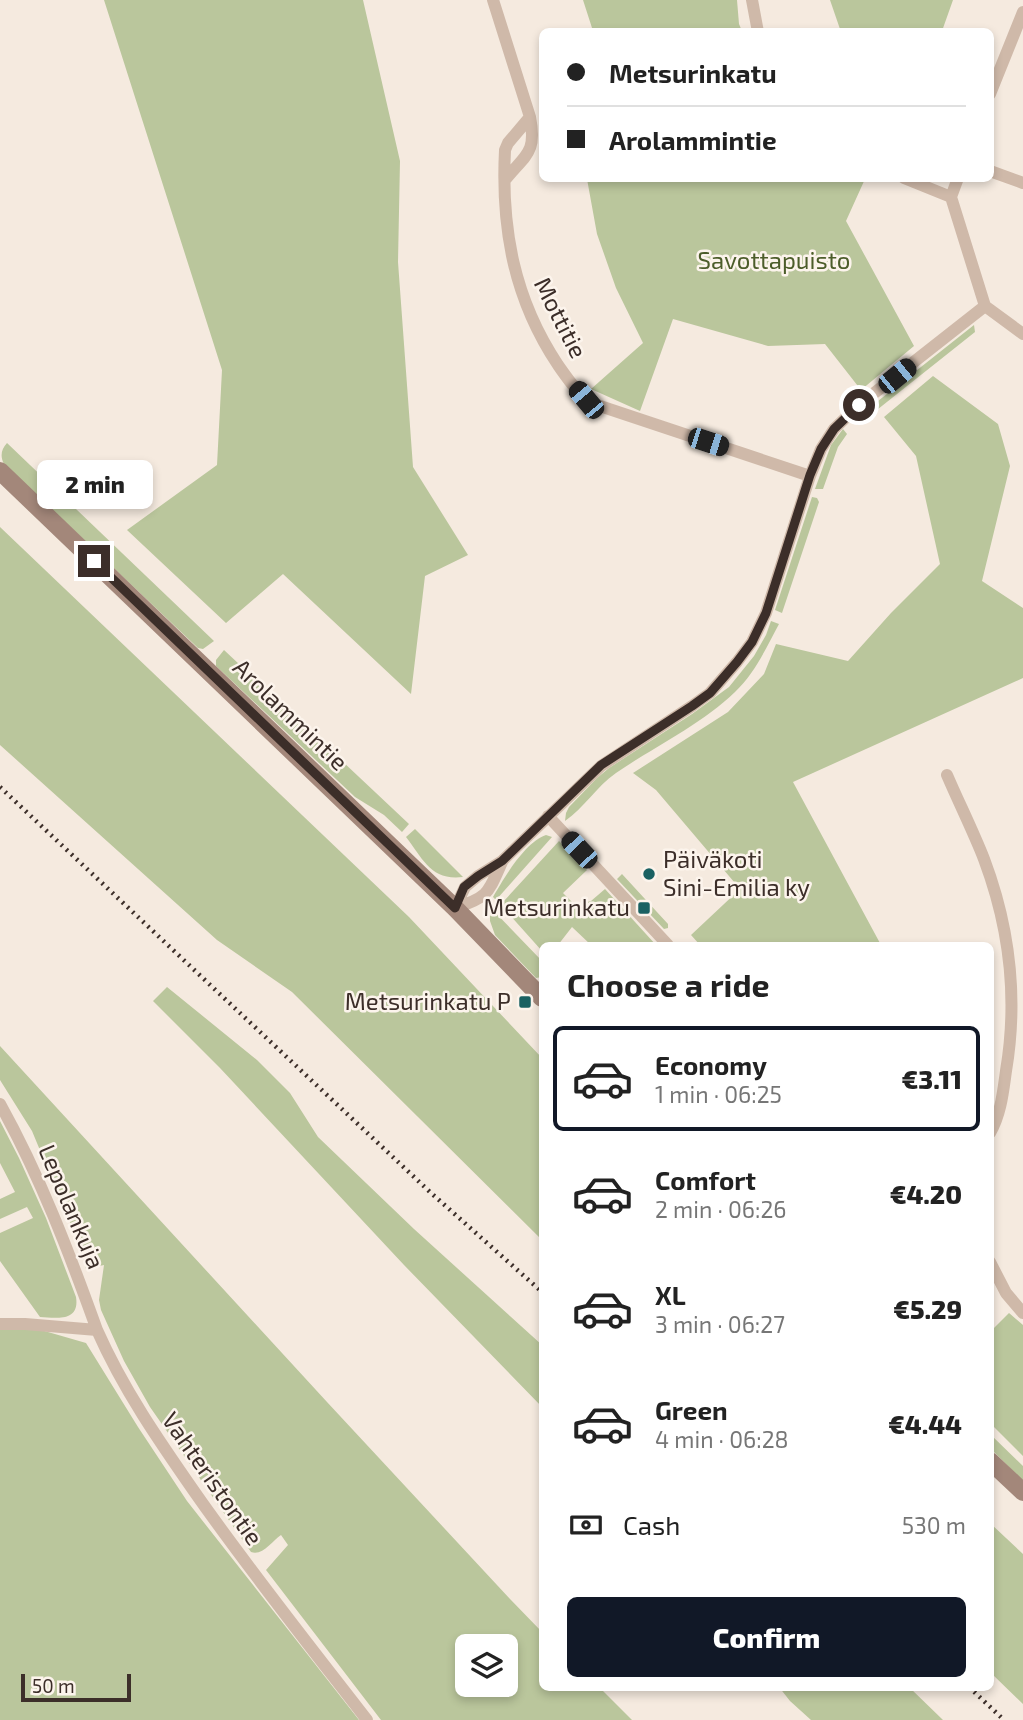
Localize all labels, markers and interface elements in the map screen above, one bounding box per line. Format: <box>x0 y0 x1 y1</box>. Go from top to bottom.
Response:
text: Metsurinkatu <box>609 57 777 88</box>
text: Arolammintie <box>609 124 777 155</box>
park label: Savottapuisto <box>698 245 850 274</box>
street label: Mottitie <box>529 272 594 363</box>
car <box>875 355 920 397</box>
car <box>565 377 608 423</box>
route start <box>843 389 875 421</box>
car <box>685 426 732 458</box>
callout: 2 min <box>36 460 152 508</box>
text: 2 min <box>65 470 125 498</box>
route end <box>78 545 110 577</box>
street label: Arolammintie <box>228 652 354 776</box>
car <box>557 827 602 873</box>
place label: Päiväkoti Sini-Emilia ky <box>663 844 810 901</box>
marker: Päiväkoti Sini-Emilia ky <box>641 866 657 882</box>
place label: Metsurinkatu <box>483 892 630 921</box>
marker: Metsurinkatu <box>636 900 652 916</box>
text: Choose a ride <box>567 965 770 1003</box>
place label: Metsurinkatu P <box>345 986 511 1015</box>
marker: Metsurinkatu P <box>517 994 533 1010</box>
icon: car <box>571 1047 634 1110</box>
text: Economy <box>655 1049 767 1080</box>
text: €3.11 <box>902 1063 962 1094</box>
text: 1 min · 06:25 <box>655 1080 782 1108</box>
street label: Lepolankuja <box>33 1140 112 1273</box>
icon: car <box>571 1162 634 1225</box>
text: Comfort <box>655 1164 756 1195</box>
text: €4.20 <box>890 1178 962 1209</box>
text: 2 min · 06:26 <box>655 1195 787 1223</box>
icon: car <box>571 1277 634 1340</box>
text: XL <box>655 1279 686 1310</box>
text: €5.29 <box>893 1293 962 1324</box>
text: 3 min · 06:27 <box>655 1310 785 1338</box>
icon: car <box>571 1392 634 1455</box>
text: Green <box>655 1394 728 1425</box>
street label: Vahteristontie <box>157 1406 270 1550</box>
text: €4.44 <box>888 1408 962 1439</box>
text: 4 min · 06:28 <box>655 1425 789 1453</box>
icon: cash <box>567 1506 605 1544</box>
text: Cash <box>623 1509 680 1540</box>
text: 530 m <box>902 1511 966 1539</box>
button: Confirm <box>567 1597 966 1677</box>
map controls <box>455 1634 518 1697</box>
button: layers <box>455 1634 518 1697</box>
scale bar <box>21 1671 131 1703</box>
text: 50 m <box>32 1674 75 1697</box>

